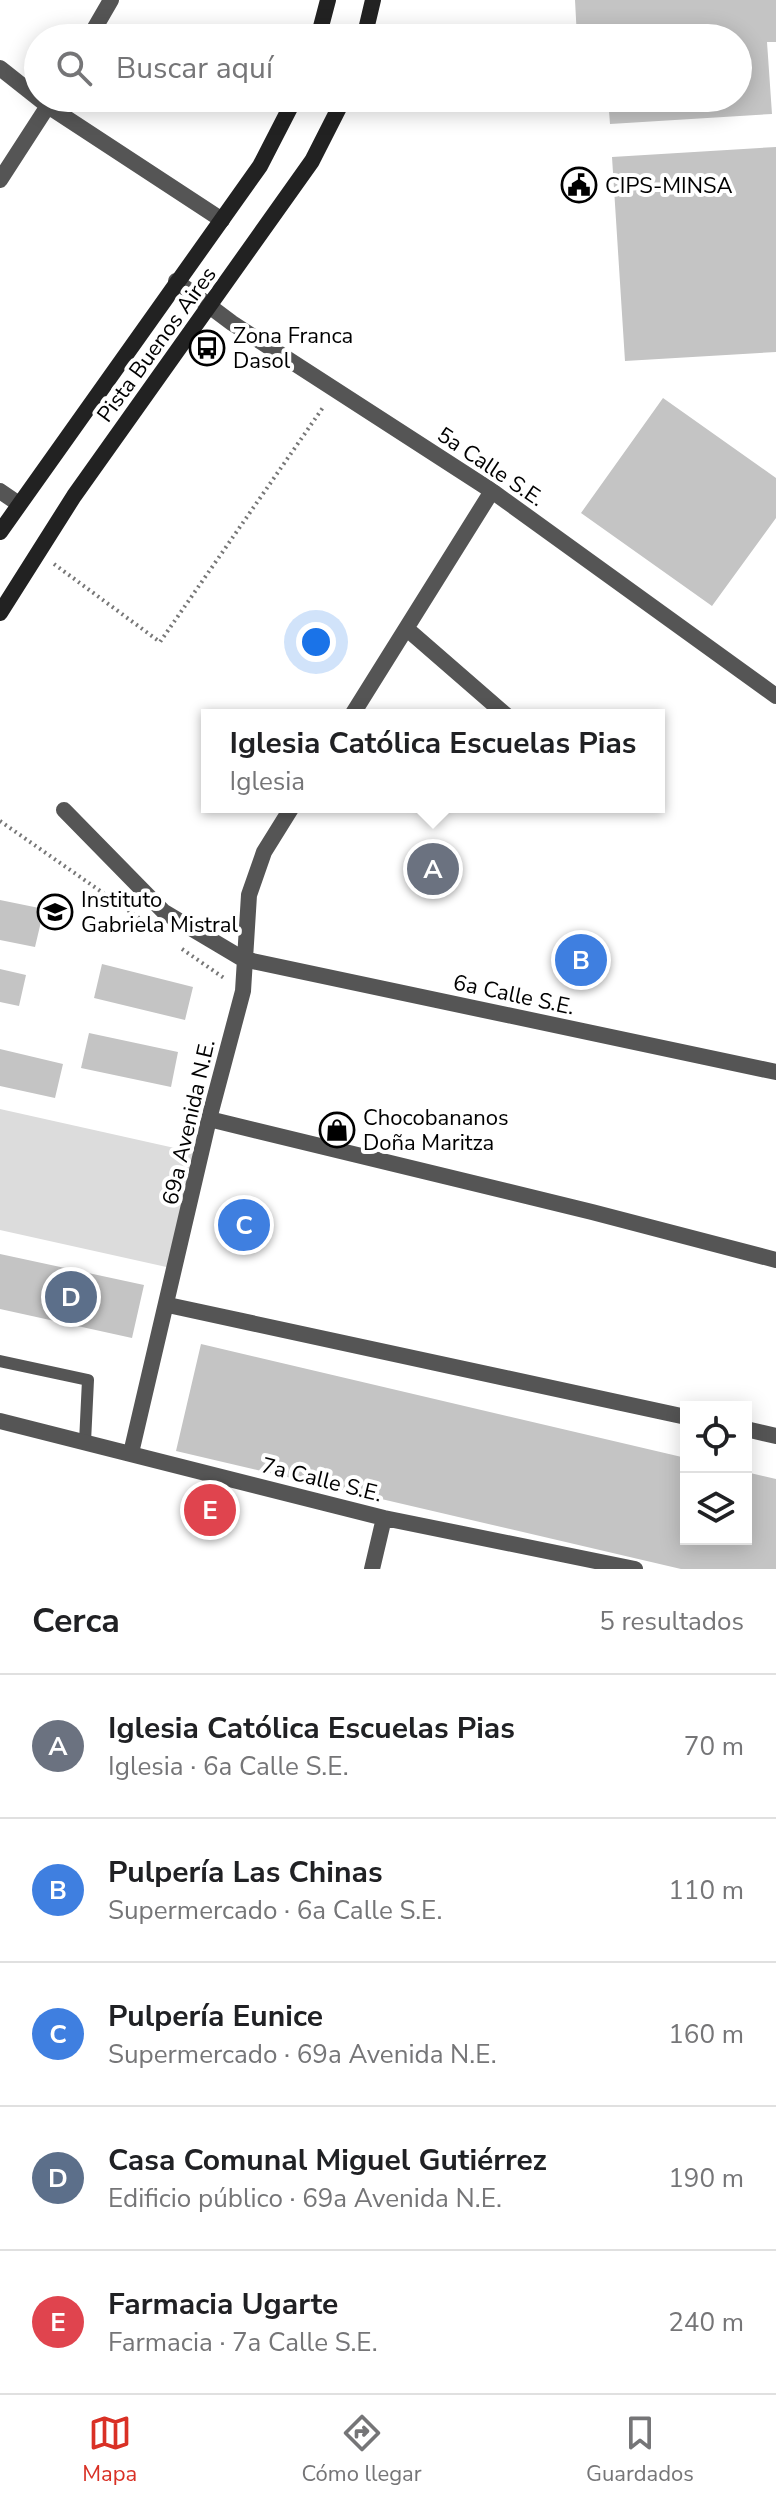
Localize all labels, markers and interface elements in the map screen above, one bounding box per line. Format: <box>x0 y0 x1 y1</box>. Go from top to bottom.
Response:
search box <box>24 24 752 112</box>
icon: search <box>52 46 96 90</box>
text: Buscar aquí <box>116 48 273 89</box>
public building icon: CIPS-MINSA <box>560 166 598 204</box>
place label: CIPS-MINSA <box>605 171 733 201</box>
street label: Pista Buenos Aires <box>90 261 223 428</box>
place label: Zona Franca Dasol <box>233 321 353 376</box>
bus stop icon: Zona Franca Dasol <box>188 329 226 367</box>
street label: 5a Calle S.E. <box>431 420 550 514</box>
your location <box>296 622 336 662</box>
popup <box>201 709 665 813</box>
text: Iglesia Católica Escuelas Pias <box>230 723 636 764</box>
text: Iglesia <box>230 764 305 799</box>
pin: A <box>407 839 459 899</box>
place label: Instituto Gabriela Mistral <box>81 885 238 940</box>
school or university icon: Instituto Gabriela Mistral <box>36 893 74 931</box>
pin: B <box>555 930 607 990</box>
street label: 6a Calle S.E. <box>450 967 577 1022</box>
street label: 69a Avenida N.E. <box>155 1036 223 1208</box>
place label: Chocobananos Doña Maritza <box>363 1103 509 1158</box>
shop icon: Chocobananos Doña Maritza <box>318 1111 356 1149</box>
pin: C <box>218 1195 270 1255</box>
pin: D <box>45 1267 97 1327</box>
map controls <box>680 1401 752 1545</box>
button: locate <box>680 1401 752 1473</box>
street label: 7a Calle S.E. <box>258 1451 385 1509</box>
button: layers <box>680 1473 752 1545</box>
pin: E <box>184 1480 236 1540</box>
text: Cerca <box>32 1598 120 1644</box>
text: 5 resultados <box>599 1604 744 1639</box>
text: Iglesia Católica Escuelas Pias <box>108 1708 515 1749</box>
text: A <box>48 1729 68 1764</box>
text: 70 m <box>684 1729 744 1764</box>
text: Iglesia · 6a Calle S.E. <box>108 1749 349 1784</box>
text: Pulpería Las Chinas <box>108 1852 383 1893</box>
text: B <box>49 1873 67 1908</box>
text: 110 m <box>668 1873 744 1908</box>
text: Supermercado · 6a Calle S.E. <box>108 1893 442 1928</box>
text: Pulpería Eunice <box>108 1996 323 2037</box>
text: C <box>49 2017 67 2052</box>
text: 160 m <box>668 2017 744 2052</box>
text: Supermercado · 69a Avenida N.E. <box>108 2037 497 2072</box>
text: Casa Comunal Miguel Gutiérrez <box>108 2140 547 2181</box>
text: D <box>48 2161 68 2196</box>
text: 190 m <box>668 2161 744 2196</box>
text: Edificio público · 69a Avenida N.E. <box>108 2181 502 2216</box>
text: Farmacia Ugarte <box>108 2284 338 2325</box>
text: E <box>50 2305 66 2340</box>
text: 240 m <box>668 2305 744 2340</box>
text: Farmacia · 7a Calle S.E. <box>108 2325 378 2360</box>
tab: Mapa <box>82 2411 137 2489</box>
tab: Cómo llegar <box>302 2411 422 2489</box>
tab: Guardados <box>586 2411 694 2489</box>

